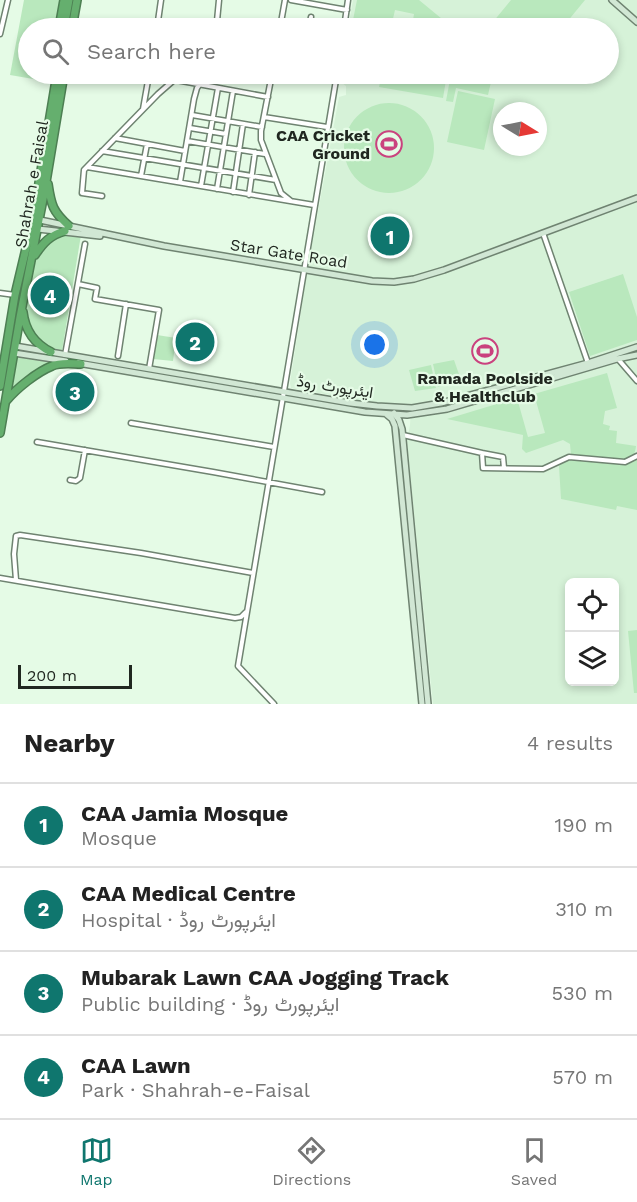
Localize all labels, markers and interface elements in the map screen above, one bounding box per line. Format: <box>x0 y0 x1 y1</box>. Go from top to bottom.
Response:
search box <box>18 18 619 84</box>
icon: search <box>39 35 72 68</box>
text: Search here <box>87 39 216 64</box>
north arrow <box>493 102 547 156</box>
street label: Shahrah e Faisal <box>11 119 52 249</box>
place label: CAA Cricket Ground <box>276 126 370 163</box>
sports icon: CAA Cricket Ground <box>374 129 404 159</box>
pin: 1 <box>370 214 410 258</box>
street label: Star Gate Road <box>229 235 349 272</box>
pin: 4 <box>31 272 70 318</box>
pin: 2 <box>176 320 214 364</box>
your location <box>360 330 389 359</box>
sports icon: Ramada Poolside & Healthclub <box>470 336 500 366</box>
place label: Ramada Poolside & Healthclub <box>417 369 553 406</box>
pin: 3 <box>56 370 94 414</box>
street label: ایئرپورٹ روڈ <box>295 371 375 404</box>
map controls <box>565 578 619 686</box>
button: locate <box>565 578 619 632</box>
button: layers <box>565 632 619 686</box>
scale bar <box>18 662 132 690</box>
text: 200 m <box>27 666 77 685</box>
text: Nearby <box>24 728 115 758</box>
text: 4 results <box>527 731 613 755</box>
text: CAA Jamia Mosque <box>81 801 288 826</box>
text: 1 <box>39 813 48 837</box>
text: 190 m <box>555 813 613 837</box>
text: Mosque <box>81 826 157 850</box>
text: CAA Medical Centre <box>81 881 296 906</box>
text: 2 <box>38 897 49 921</box>
text: 310 m <box>555 897 613 921</box>
text: Hospital · ایئرپورٹ روڈ <box>81 908 276 932</box>
text: Mubarak Lawn CAA Jogging Track <box>81 965 449 990</box>
text: 3 <box>38 981 49 1005</box>
text: 530 m <box>551 981 613 1005</box>
text: Public building · ایئرپورٹ روڈ <box>81 992 339 1016</box>
text: CAA Lawn <box>81 1053 191 1078</box>
text: 4 <box>37 1065 50 1089</box>
text: 570 m <box>552 1065 613 1089</box>
text: Park · Shahrah-e-Faisal <box>81 1078 310 1102</box>
tab: Map <box>80 1134 113 1189</box>
tab: Directions <box>272 1134 351 1189</box>
tab: Saved <box>511 1134 557 1189</box>

